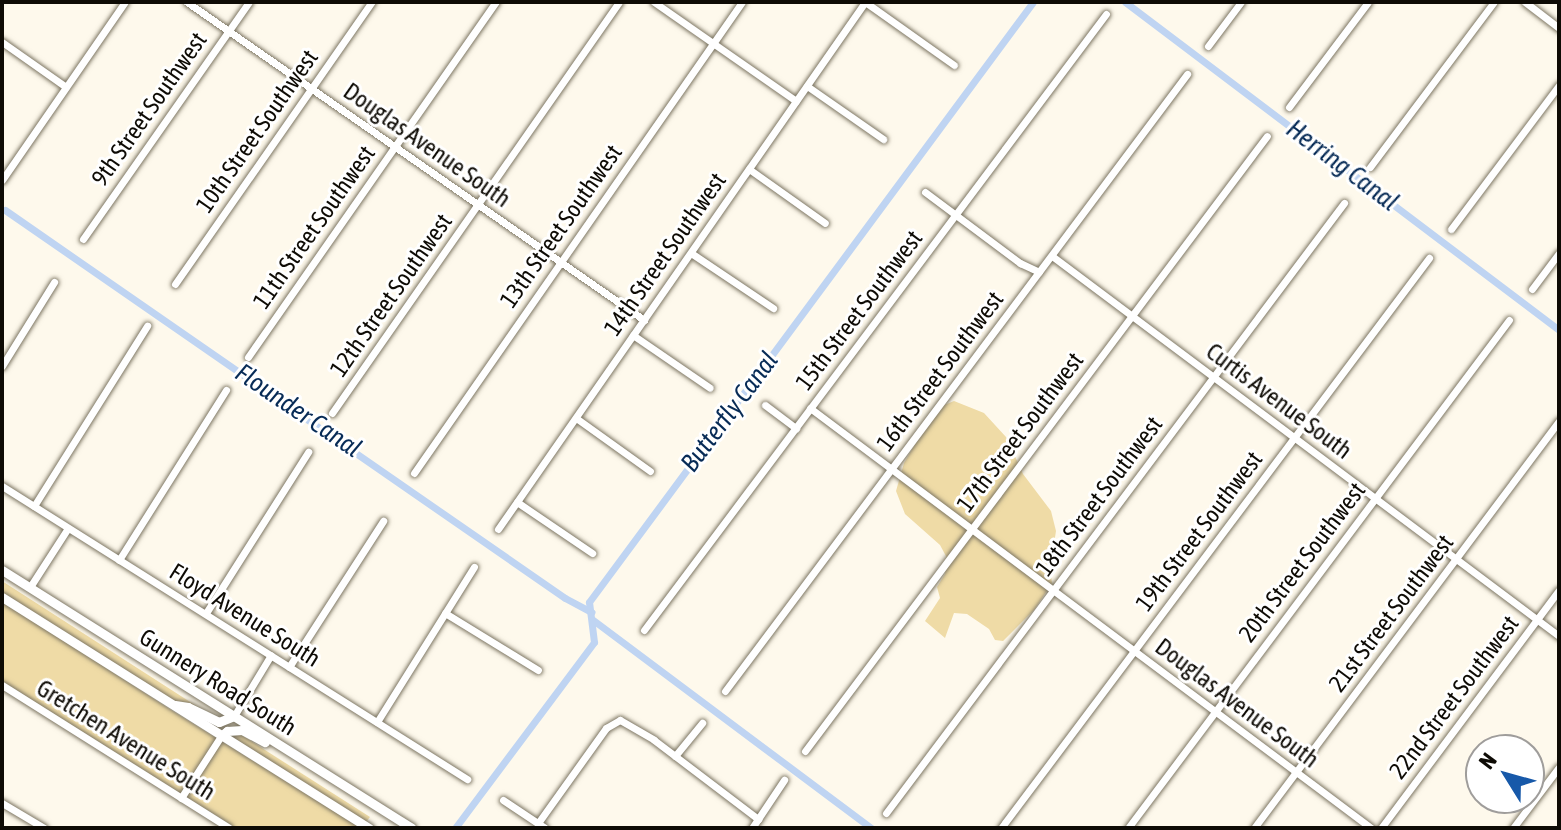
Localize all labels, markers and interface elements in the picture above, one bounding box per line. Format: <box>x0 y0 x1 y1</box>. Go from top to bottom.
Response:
street label: 9th Street Southwest <box>85 27 213 191</box>
street label: 10th Street Southwest <box>190 44 324 218</box>
street label: Douglas Avenue South <box>338 77 516 213</box>
water label: Herring Canal <box>1280 114 1404 218</box>
street label: 13th Street Southwest <box>494 139 628 313</box>
street label: 11th Street Southwest <box>247 140 381 314</box>
street label: 14th Street Southwest <box>598 167 732 341</box>
street label: 12th Street Southwest <box>324 208 458 382</box>
street label: 15th Street Southwest <box>790 225 928 395</box>
street label: 16th Street Southwest <box>871 286 1009 456</box>
street label: Curtis Avenue South <box>1201 337 1357 465</box>
water label: Butterfly Canal <box>675 346 785 478</box>
street label: 17th Street Southwest <box>951 347 1089 517</box>
water label: Flounder Canal <box>229 357 367 465</box>
street label: 18th Street Southwest <box>1030 411 1168 581</box>
street label: 19th Street Southwest <box>1130 446 1268 616</box>
street label: 20th Street Southwest <box>1233 477 1371 647</box>
street label: 21st Street Southwest <box>1323 529 1459 697</box>
street label: Floyd Avenue South <box>164 557 326 673</box>
street label: 22nd Street Southwest <box>1383 610 1525 784</box>
street label: Gunnery Road South <box>134 622 302 742</box>
street label: Douglas Avenue South <box>1150 632 1324 774</box>
street label: Gretchen Avenue South <box>31 673 221 807</box>
north arrow <box>1465 734 1545 814</box>
text: N <box>1473 748 1502 774</box>

